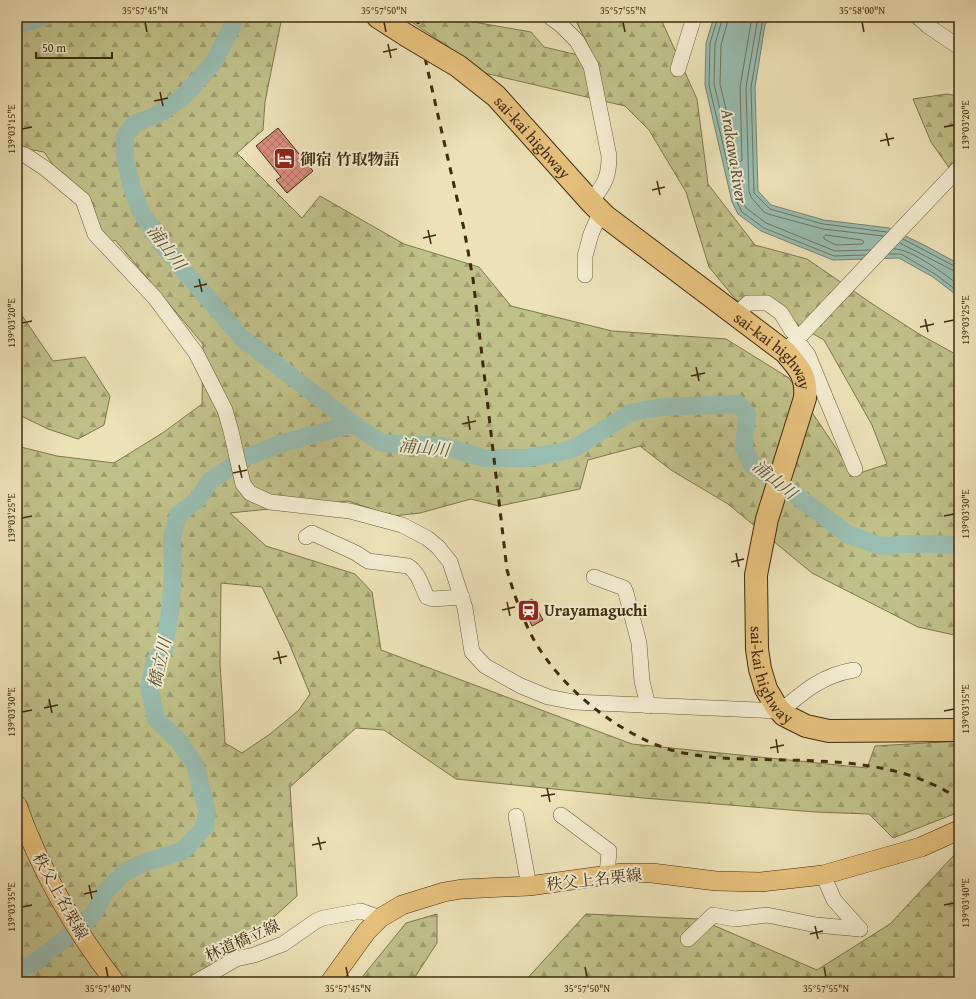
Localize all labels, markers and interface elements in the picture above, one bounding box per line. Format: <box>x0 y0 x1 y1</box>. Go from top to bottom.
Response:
text: 35°57'45"N <box>122 3 168 18</box>
text: 35°57'50"N <box>361 3 407 18</box>
text: 35°57'55"N <box>600 3 646 18</box>
text: 35°58'00"N <box>839 3 885 18</box>
scale bar <box>36 34 112 60</box>
text: 50 m <box>42 39 66 56</box>
street label: sai-kai highway <box>489 90 577 184</box>
text: 139°03'20"E <box>958 100 973 150</box>
text: 139°03'15"E <box>4 104 19 154</box>
water label: Arakawa River <box>715 106 755 206</box>
hotel icon: 御宿 竹取物語 <box>271 146 297 172</box>
place label: 御宿 竹取物語 <box>300 147 400 171</box>
water label: 浦山川 <box>142 219 194 276</box>
text: 139°03'25"E <box>958 295 973 345</box>
text: 139°03'20"E <box>4 298 19 348</box>
street label: sai-kai highway <box>729 306 817 391</box>
water label: 浦山川 <box>397 432 453 462</box>
water label: 浦山川 <box>747 453 804 506</box>
text: 139°03'30"E <box>958 489 973 539</box>
text: 139°03'25"E <box>4 493 19 543</box>
station icon: Urayamaguchi <box>516 597 542 623</box>
place label: Urayamaguchi <box>544 598 647 622</box>
street label: sai-kai highway <box>745 626 797 730</box>
water label: 橋立川 <box>141 633 177 691</box>
text: 139°03'35"E <box>958 684 973 734</box>
text: 139°03'30"E <box>4 687 19 737</box>
street label: 秩父上名栗線 <box>27 848 95 944</box>
street label: 秩父上名栗線 <box>545 862 643 896</box>
text: 139°03'40"E <box>958 878 973 928</box>
text: 139°03'35"E <box>4 882 19 932</box>
street label: 林道橋立線 <box>201 913 283 967</box>
text: 35°57'40"N <box>85 981 131 996</box>
text: 35°57'45"N <box>325 981 371 996</box>
text: 35°57'50"N <box>564 981 610 996</box>
text: 35°57'55"N <box>803 981 849 996</box>

